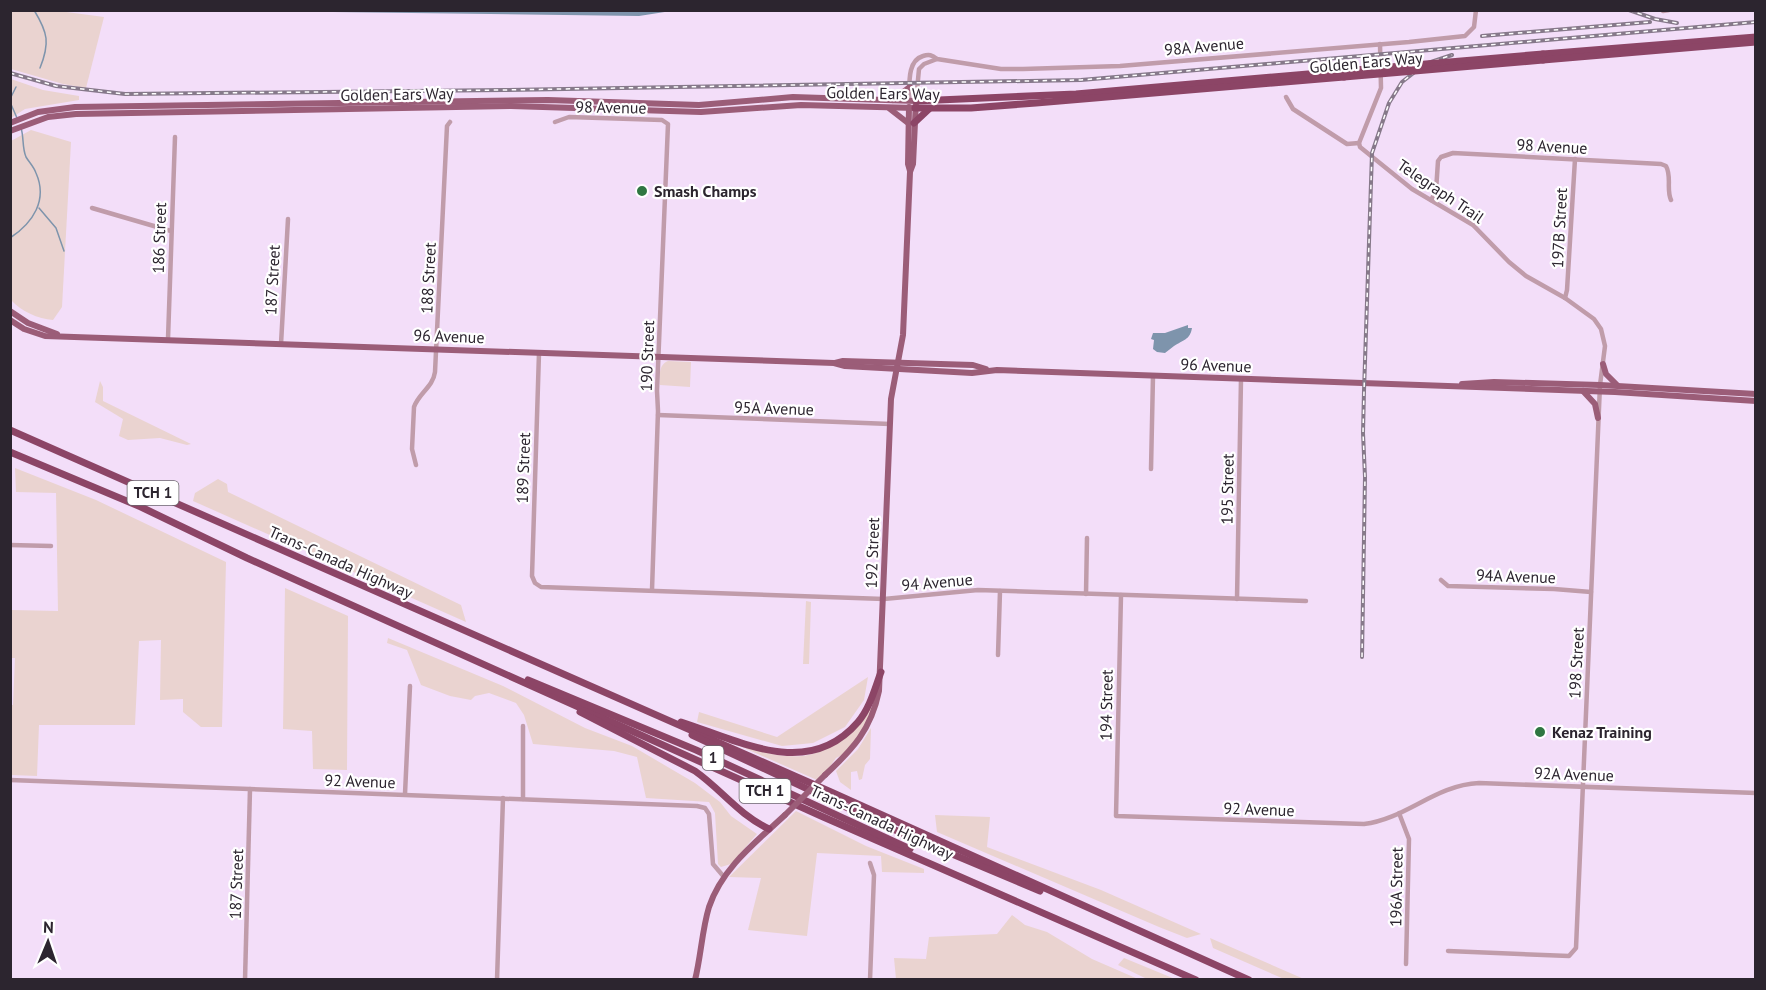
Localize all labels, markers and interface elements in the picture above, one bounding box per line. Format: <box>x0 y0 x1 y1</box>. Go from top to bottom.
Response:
street label: 98A Avenue <box>1163 33 1245 59</box>
street label: Golden Ears Way <box>1309 47 1424 77</box>
street label: Golden Ears Way <box>826 82 940 104</box>
street label: Golden Ears Way <box>340 83 454 105</box>
street label: 98 Avenue <box>575 96 647 118</box>
street label: 98 Avenue <box>1516 134 1588 158</box>
street label: Telegraph Trail <box>1394 155 1488 228</box>
place label: Smash Champs <box>654 181 757 201</box>
marker: Smash Champs <box>635 184 649 198</box>
street label: 197B Street <box>1547 187 1571 269</box>
street label: 186 Street <box>148 201 170 274</box>
street label: 188 Street <box>416 241 440 314</box>
street label: 187 Street <box>260 244 284 316</box>
street label: 190 Street <box>636 319 658 392</box>
street label: 96 Avenue <box>413 325 485 347</box>
street label: 96 Avenue <box>1180 354 1252 376</box>
street label: 95A Avenue <box>734 397 814 419</box>
street label: 189 Street <box>512 431 534 504</box>
street label: 195 Street <box>1216 453 1238 525</box>
road number: TCH 1 <box>128 481 178 505</box>
street label: 192 Street <box>861 516 883 589</box>
street label: Trans-Canada Highway <box>266 521 417 603</box>
street label: 94A Avenue <box>1476 565 1556 587</box>
street label: 94 Avenue <box>901 569 973 595</box>
street label: 198 Street <box>1564 626 1588 699</box>
street label: 194 Street <box>1095 669 1117 741</box>
place label: Kenaz Training <box>1552 722 1652 742</box>
marker: Kenaz Training <box>1533 725 1547 739</box>
road number: 1 <box>702 746 724 770</box>
street label: 92A Avenue <box>1534 763 1614 785</box>
street label: 92 Avenue <box>324 770 396 792</box>
road number: TCH 1 <box>740 779 790 803</box>
street label: Trans-Canada Highway <box>807 780 957 864</box>
street label: 92 Avenue <box>1223 798 1295 820</box>
street label: 196A Street <box>1385 846 1407 927</box>
street label: 187 Street <box>225 848 247 920</box>
north arrow <box>18 912 78 972</box>
text: N <box>43 917 54 937</box>

